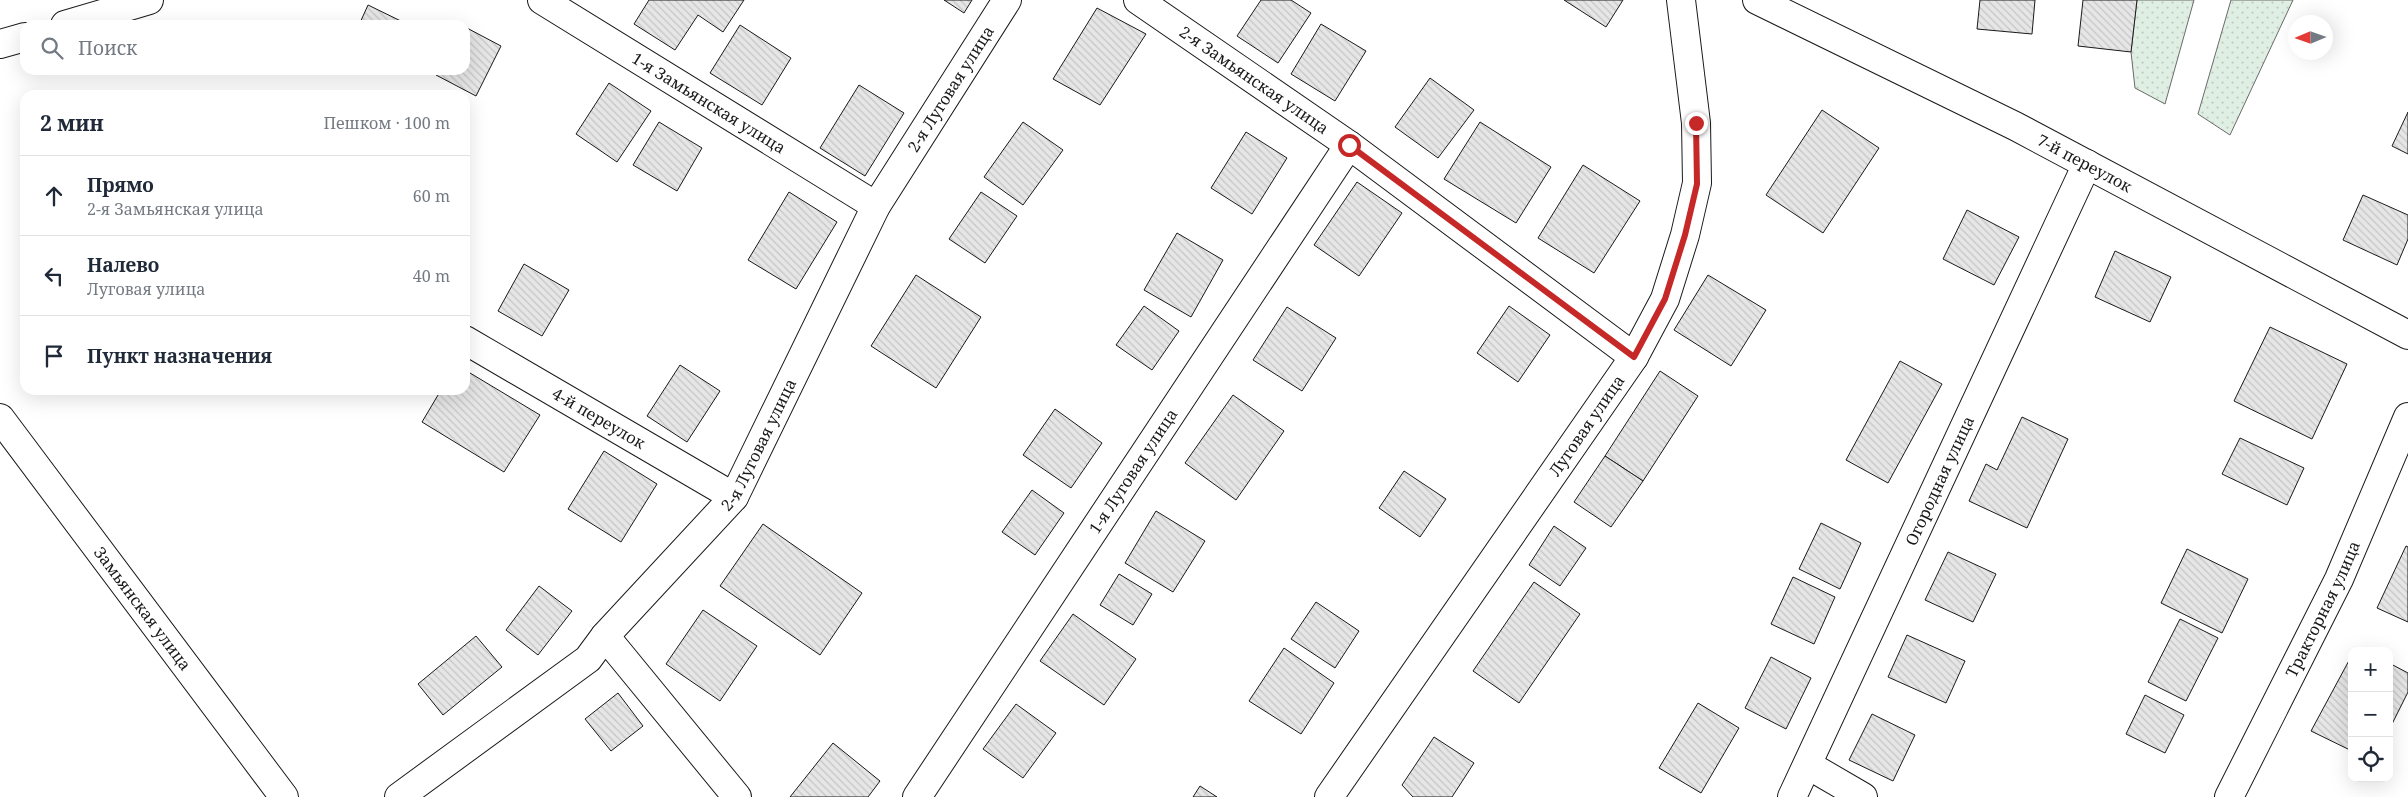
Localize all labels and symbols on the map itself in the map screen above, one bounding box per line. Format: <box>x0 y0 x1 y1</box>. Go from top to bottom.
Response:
north arrow <box>2288 15 2333 60</box>
street label: 2-я Луговая улица <box>902 21 999 156</box>
street label: 2-я Замьянская улица <box>1175 21 1333 139</box>
street label: 1-я Замьянская улица <box>628 47 790 159</box>
route end <box>1685 112 1708 135</box>
street label: 7-й переулок <box>2033 129 2136 198</box>
route start <box>1338 134 1361 157</box>
street label: Луговая улица <box>1544 371 1629 480</box>
street label: 2-я Луговая улица <box>716 375 801 516</box>
street label: 4-й переулок <box>548 382 650 454</box>
street label: 1-я Луговая улица <box>1084 404 1182 538</box>
street label: Огородная улица <box>1900 412 1979 549</box>
street label: Тракторная улица <box>2280 537 2365 681</box>
street label: Замьянская улица <box>89 542 196 675</box>

